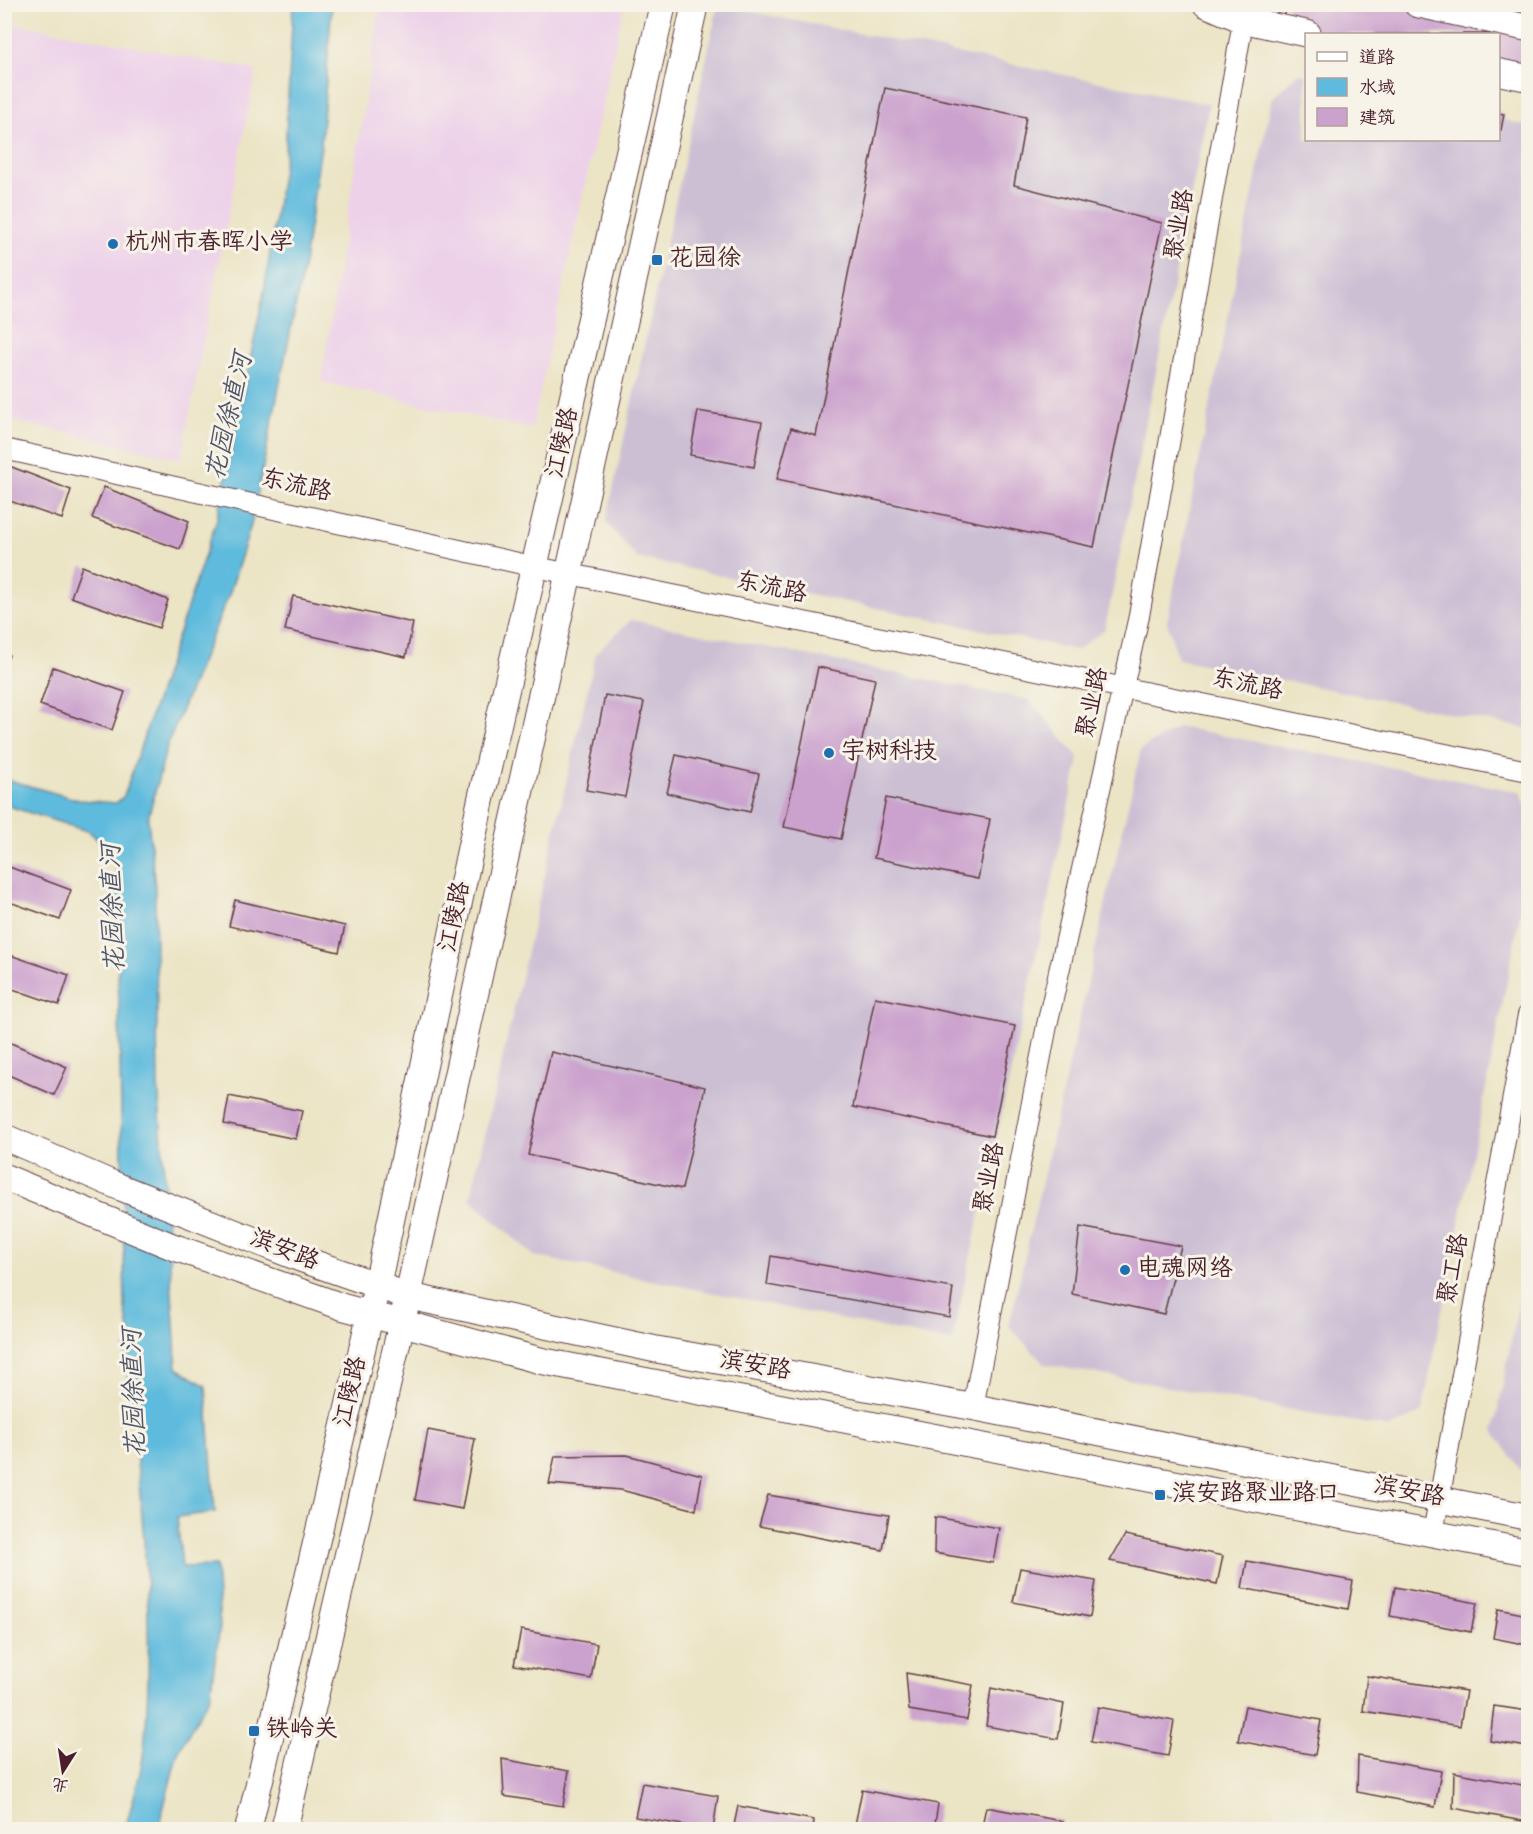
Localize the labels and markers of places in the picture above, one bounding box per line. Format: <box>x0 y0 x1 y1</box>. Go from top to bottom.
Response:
place label: 杭州市春晖小学 <box>125 227 293 261</box>
marker: 杭州市春晖小学 <box>106 237 120 251</box>
place label: 花园徐 <box>669 243 741 277</box>
marker: 花园徐 <box>650 253 664 267</box>
place label: 宇树科技 <box>841 736 937 770</box>
marker: 宇树科技 <box>822 746 836 760</box>
place label: 电魂网络 <box>1137 1253 1233 1287</box>
marker: 电魂网络 <box>1118 1263 1132 1277</box>
place label: 滨安路聚业路口 <box>1172 1478 1340 1512</box>
marker: 滨安路聚业路口 <box>1153 1488 1167 1502</box>
place label: 铁岭关 <box>266 1714 338 1748</box>
marker: 铁岭关 <box>247 1724 261 1738</box>

